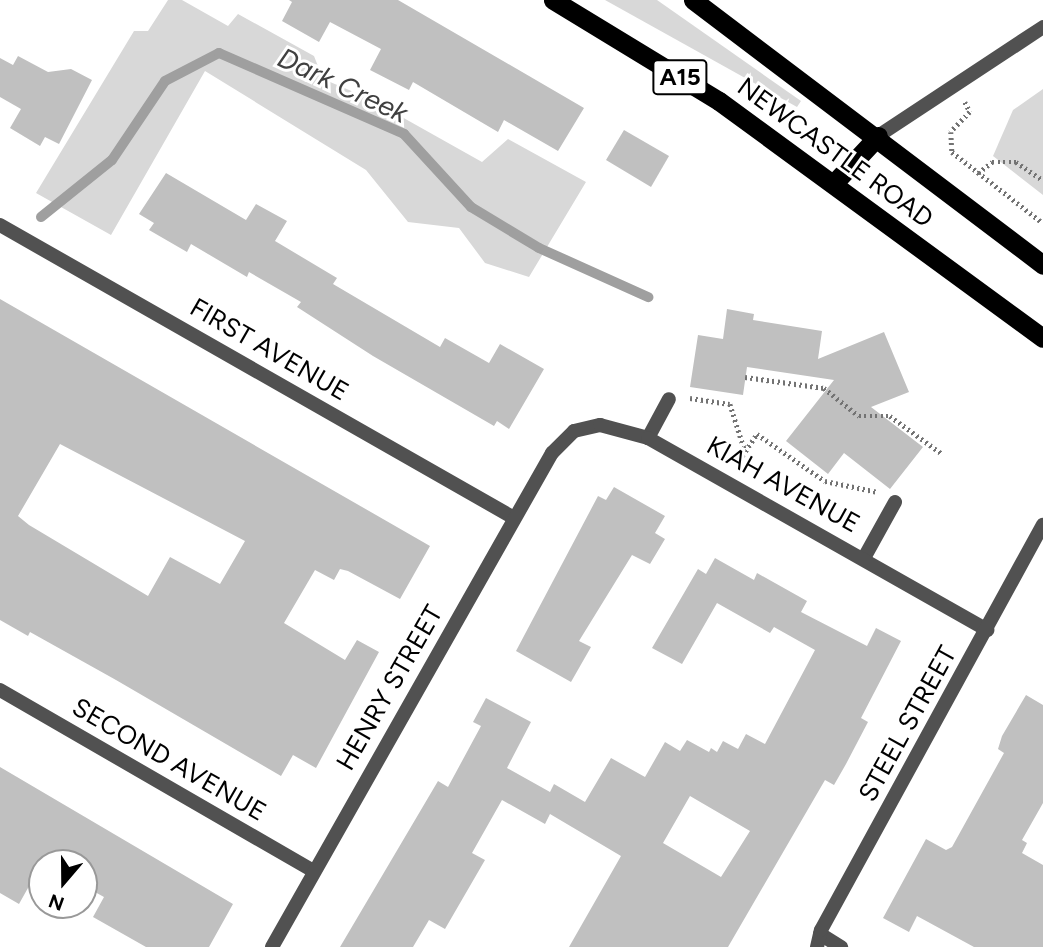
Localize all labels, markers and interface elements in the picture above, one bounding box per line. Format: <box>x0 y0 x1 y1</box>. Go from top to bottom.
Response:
water label: Dark Creek <box>273 40 413 130</box>
road number: A15 <box>652 56 708 98</box>
street label: NEWCASTLE ROAD <box>731 71 939 235</box>
street label: FIRST AVENUE <box>184 292 354 408</box>
street label: KIAH AVENUE <box>701 430 865 540</box>
street label: HENRY STREET <box>330 600 450 776</box>
street label: STEEL STREET <box>852 641 964 807</box>
street label: SECOND AVENUE <box>67 692 271 828</box>
north arrow <box>28 849 98 919</box>
text: N <box>45 889 67 916</box>

